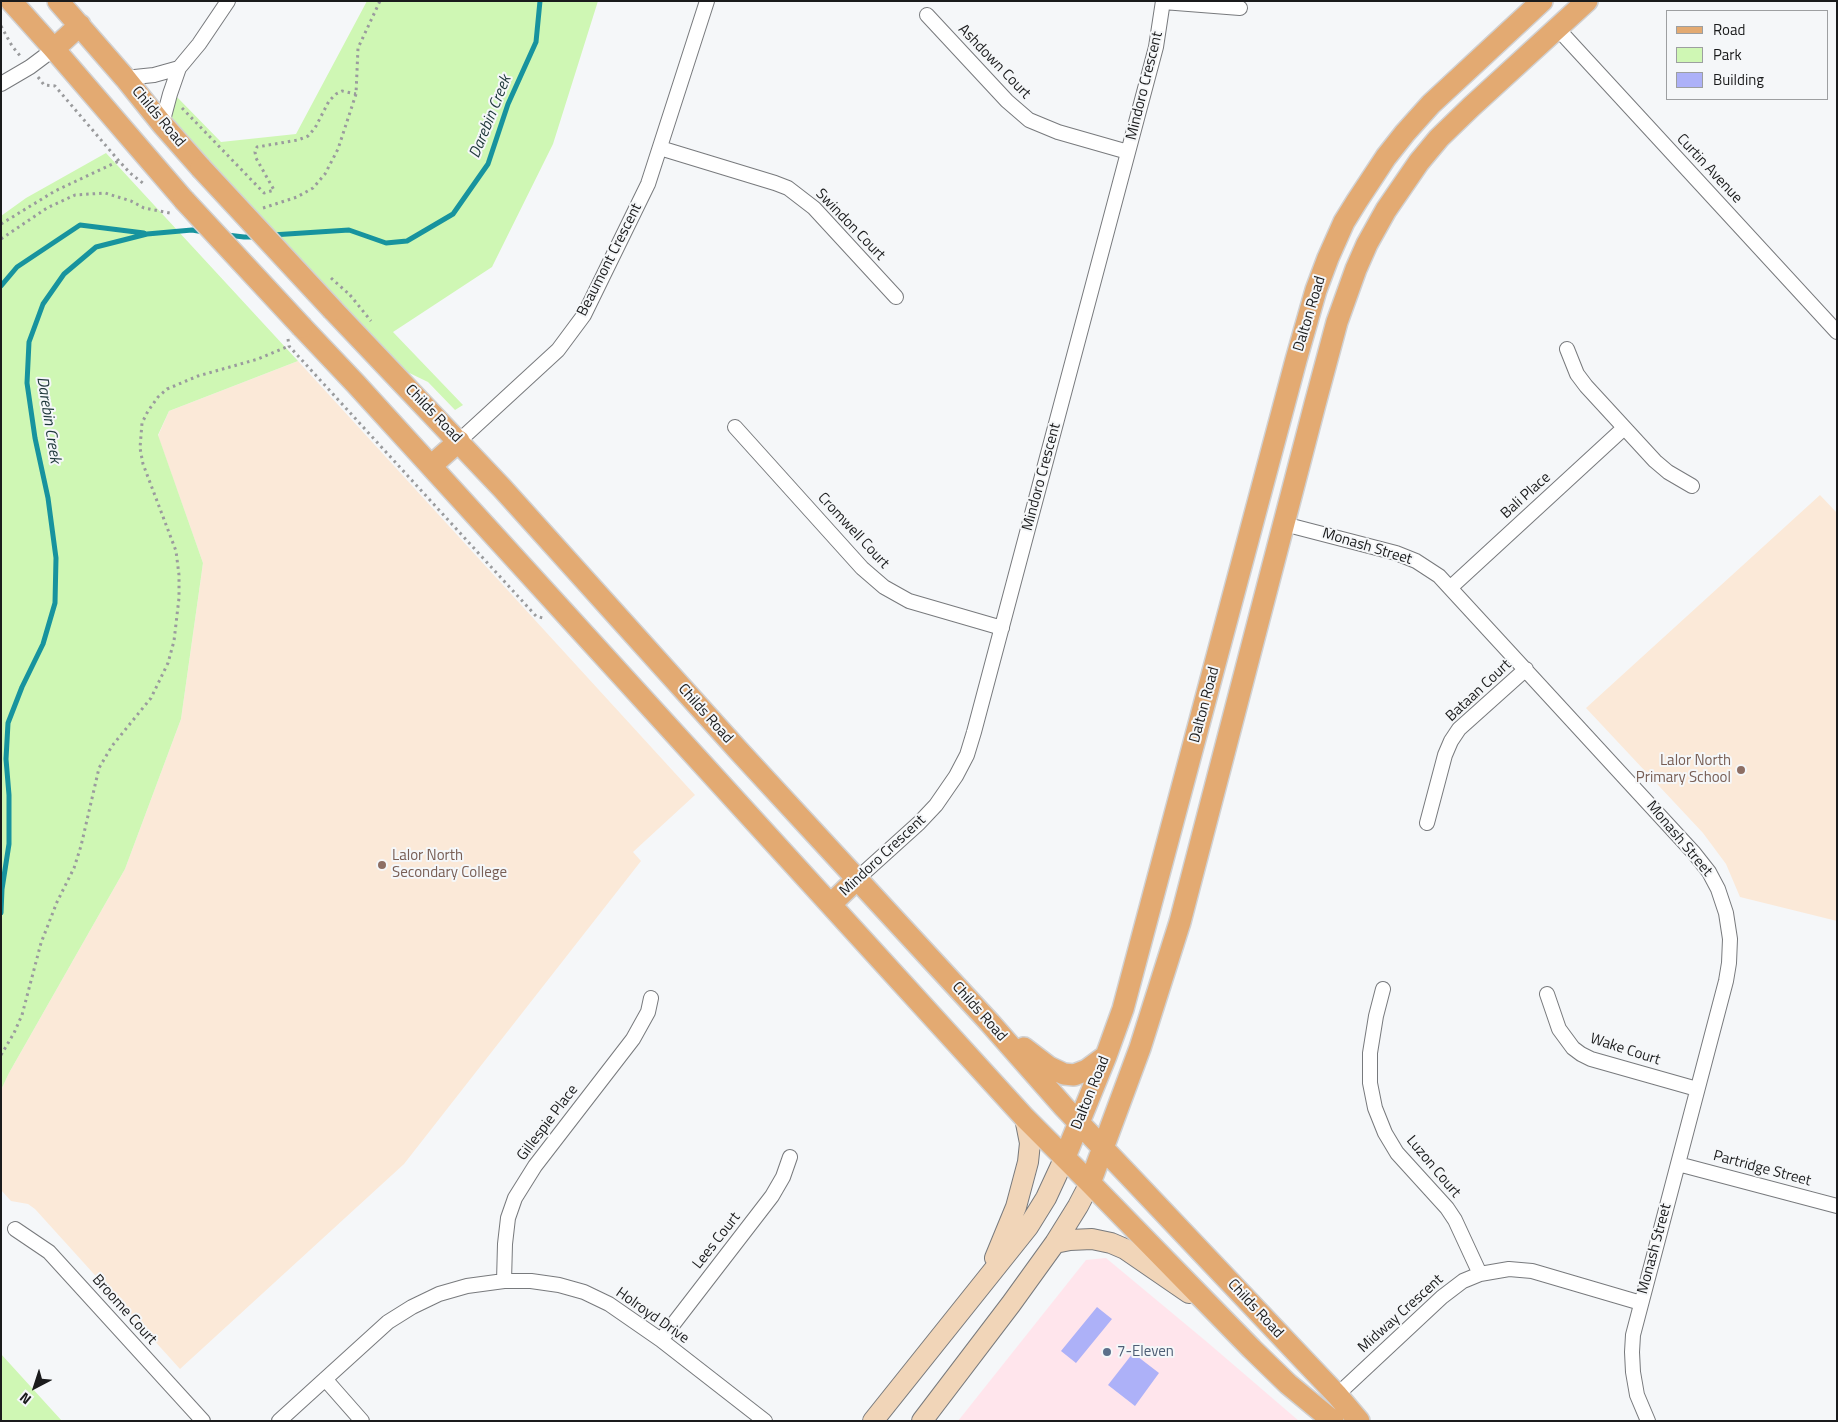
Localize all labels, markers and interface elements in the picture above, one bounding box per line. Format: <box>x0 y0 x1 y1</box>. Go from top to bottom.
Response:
legend <box>1666 10 1828 100</box>
text: Road <box>1713 18 1745 41</box>
street label: Ashdown Court <box>954 21 1034 103</box>
street label: Mindoro Crescent <box>1123 30 1167 142</box>
text: Park <box>1713 43 1742 66</box>
text: Building <box>1713 68 1764 91</box>
water label: Darebin Creek <box>466 73 516 161</box>
street label: Childs Road <box>127 83 189 151</box>
street label: Curtin Avenue <box>1672 131 1746 207</box>
street label: Swindon Court <box>811 186 889 264</box>
street label: Beaumont Crescent <box>574 201 646 319</box>
street label: Dalton Road <box>1290 274 1330 354</box>
water label: Darebin Creek <box>32 375 64 465</box>
street label: Childs Road <box>401 381 465 447</box>
street label: Mindoro Crescent <box>1019 421 1065 533</box>
street label: Bali Place <box>1497 469 1555 523</box>
street label: Cromwell Court <box>813 489 893 573</box>
street label: Monash Street <box>1320 525 1414 569</box>
street label: Bataan Court <box>1443 656 1515 726</box>
street label: Dalton Road <box>1186 665 1224 745</box>
street label: Childs Road <box>674 681 736 747</box>
place label: Lalor North Primary School <box>1636 752 1731 787</box>
marker: Lalor North Primary School <box>1735 764 1747 776</box>
street label: Monash Street <box>1642 798 1716 880</box>
street label: Mindoro Crescent <box>836 812 930 900</box>
place label: Lalor North Secondary College <box>392 847 507 882</box>
marker: Lalor North Secondary College <box>376 859 388 871</box>
street label: Childs Road <box>948 979 1010 1045</box>
street label: Wake Court <box>1588 1030 1662 1070</box>
street label: Dalton Road <box>1068 1054 1114 1132</box>
street label: Gillespie Place <box>514 1082 582 1164</box>
street label: Luzon Court <box>1402 1132 1464 1202</box>
street label: Partridge Street <box>1711 1147 1813 1191</box>
street label: Monash Street <box>1634 1202 1676 1296</box>
street label: Lees Court <box>689 1209 745 1273</box>
street label: Broome Court <box>88 1271 160 1349</box>
street label: Midway Crescent <box>1355 1271 1447 1357</box>
street label: Childs Road <box>1223 1276 1287 1342</box>
street label: Holroyd Drive <box>612 1284 692 1348</box>
place label: 7-Eleven <box>1117 1343 1174 1361</box>
marker: 7-Eleven <box>1101 1346 1113 1358</box>
north arrow <box>10 1362 60 1412</box>
text: N <box>15 1388 36 1410</box>

